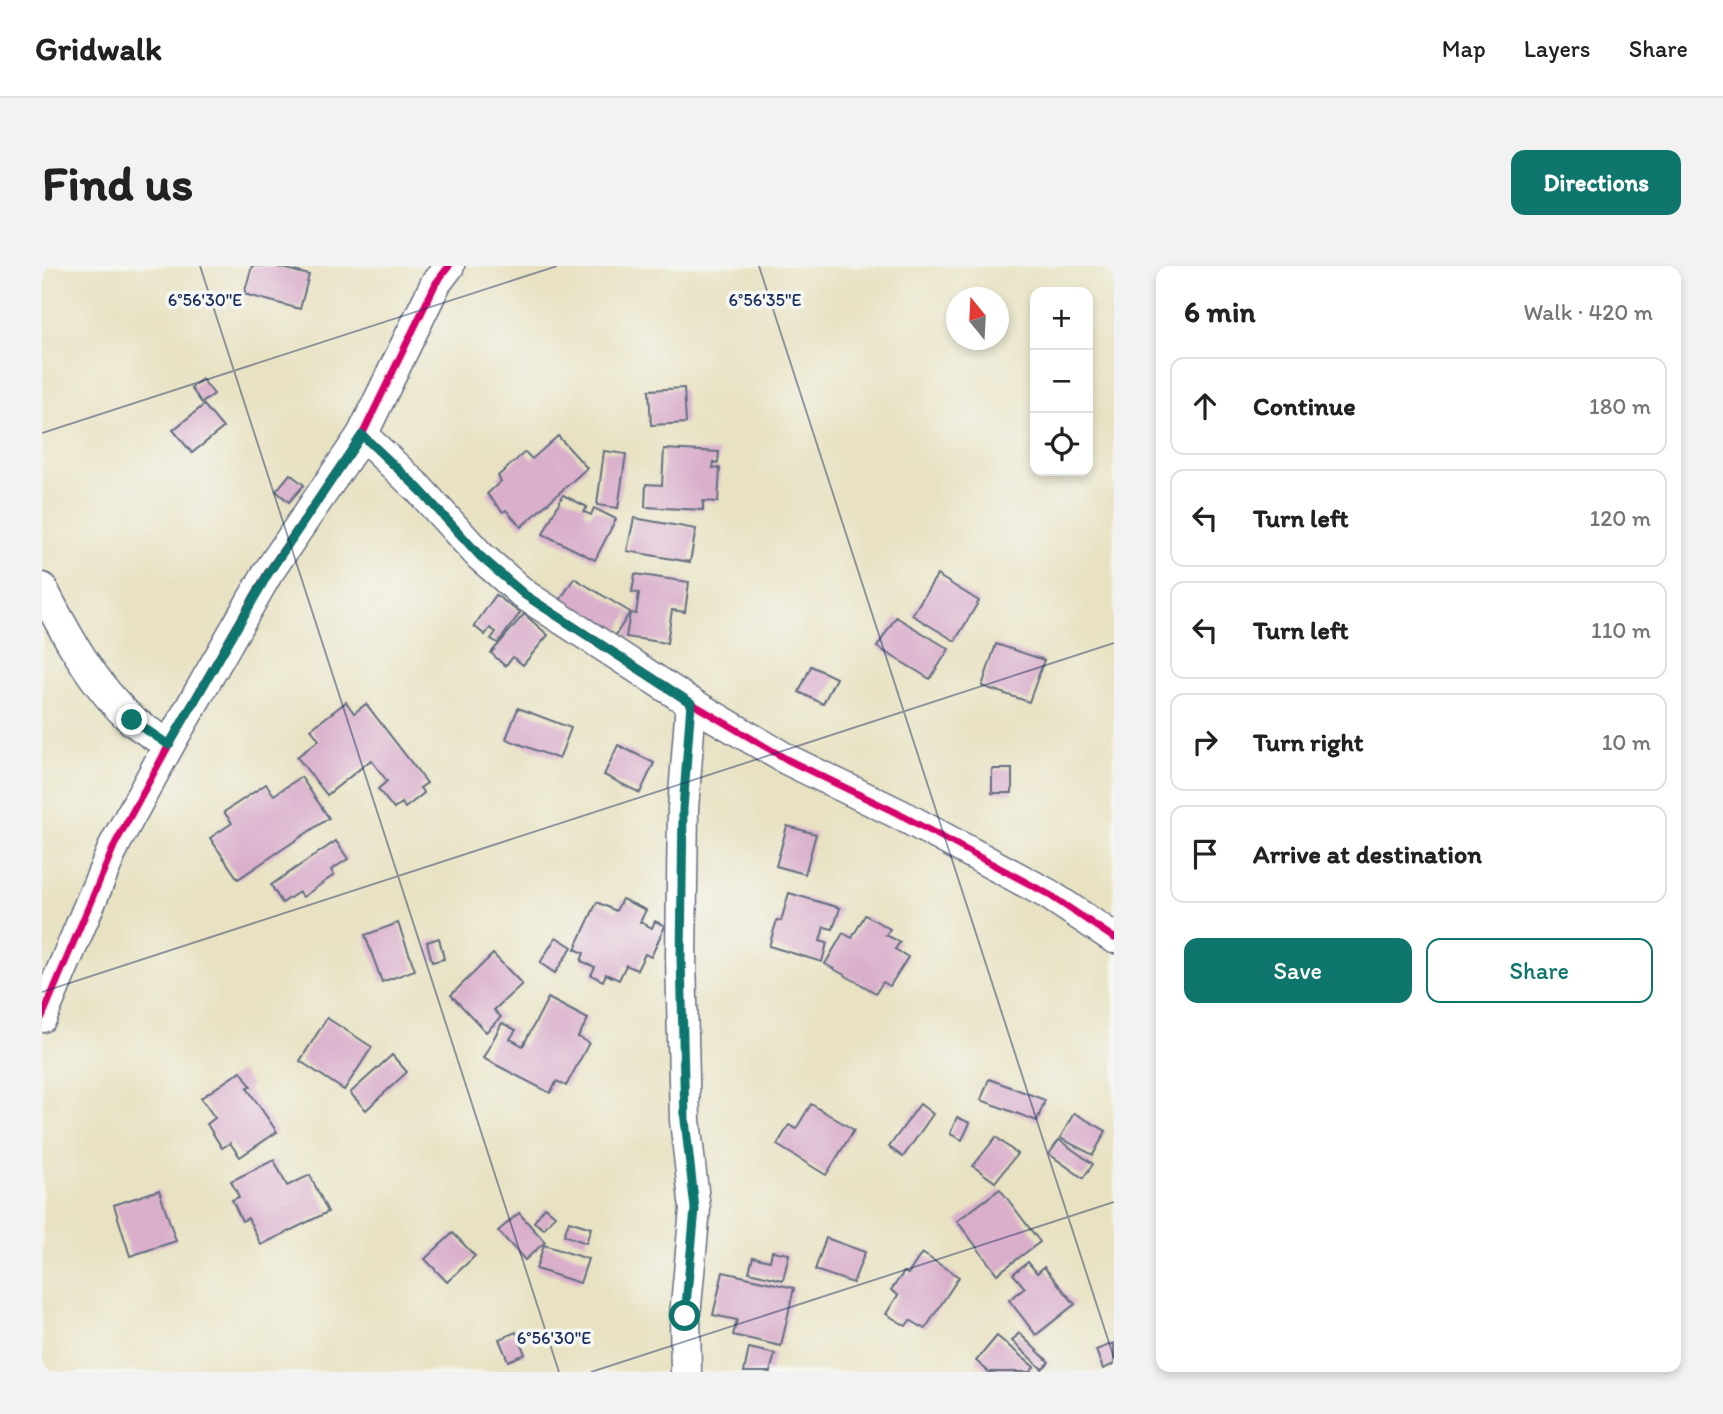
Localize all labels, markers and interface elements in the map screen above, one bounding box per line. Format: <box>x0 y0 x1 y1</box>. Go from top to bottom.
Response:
text: Gridwalk <box>35 29 162 68</box>
text: Map <box>1442 34 1486 63</box>
text: Layers <box>1524 34 1591 63</box>
text: Share <box>1629 34 1688 63</box>
button: Directions <box>1511 150 1681 215</box>
text: Find us <box>42 153 193 212</box>
north arrow <box>946 287 1009 350</box>
map controls <box>1030 287 1093 476</box>
button: + <box>1030 287 1093 350</box>
text: 6°56'30"E <box>168 289 242 311</box>
text: 6°56'35"E <box>729 289 802 311</box>
text: 6 min <box>1184 293 1256 330</box>
text: Walk · 420 m <box>1523 298 1653 326</box>
button: − <box>1030 350 1093 413</box>
icon: ahead <box>1186 387 1224 425</box>
text: Continue <box>1253 390 1356 422</box>
text: 180 m <box>1589 392 1651 420</box>
button: locate <box>1030 413 1093 476</box>
icon: left <box>1186 499 1224 537</box>
text: Turn left <box>1253 502 1349 534</box>
text: 120 m <box>1590 504 1651 532</box>
icon: left <box>1186 611 1224 649</box>
text: Turn left <box>1253 614 1349 646</box>
text: 110 m <box>1591 616 1651 644</box>
route end <box>116 704 147 735</box>
icon: right <box>1186 723 1224 761</box>
text: Turn right <box>1253 726 1364 758</box>
text: 10 m <box>1602 728 1651 756</box>
icon: arrive <box>1186 835 1224 873</box>
text: Arrive at destination <box>1253 838 1482 870</box>
button: Save <box>1184 938 1412 1003</box>
button: Share <box>1426 938 1653 1003</box>
route start <box>669 1300 700 1331</box>
text: 6°56'30"E <box>517 1327 591 1349</box>

